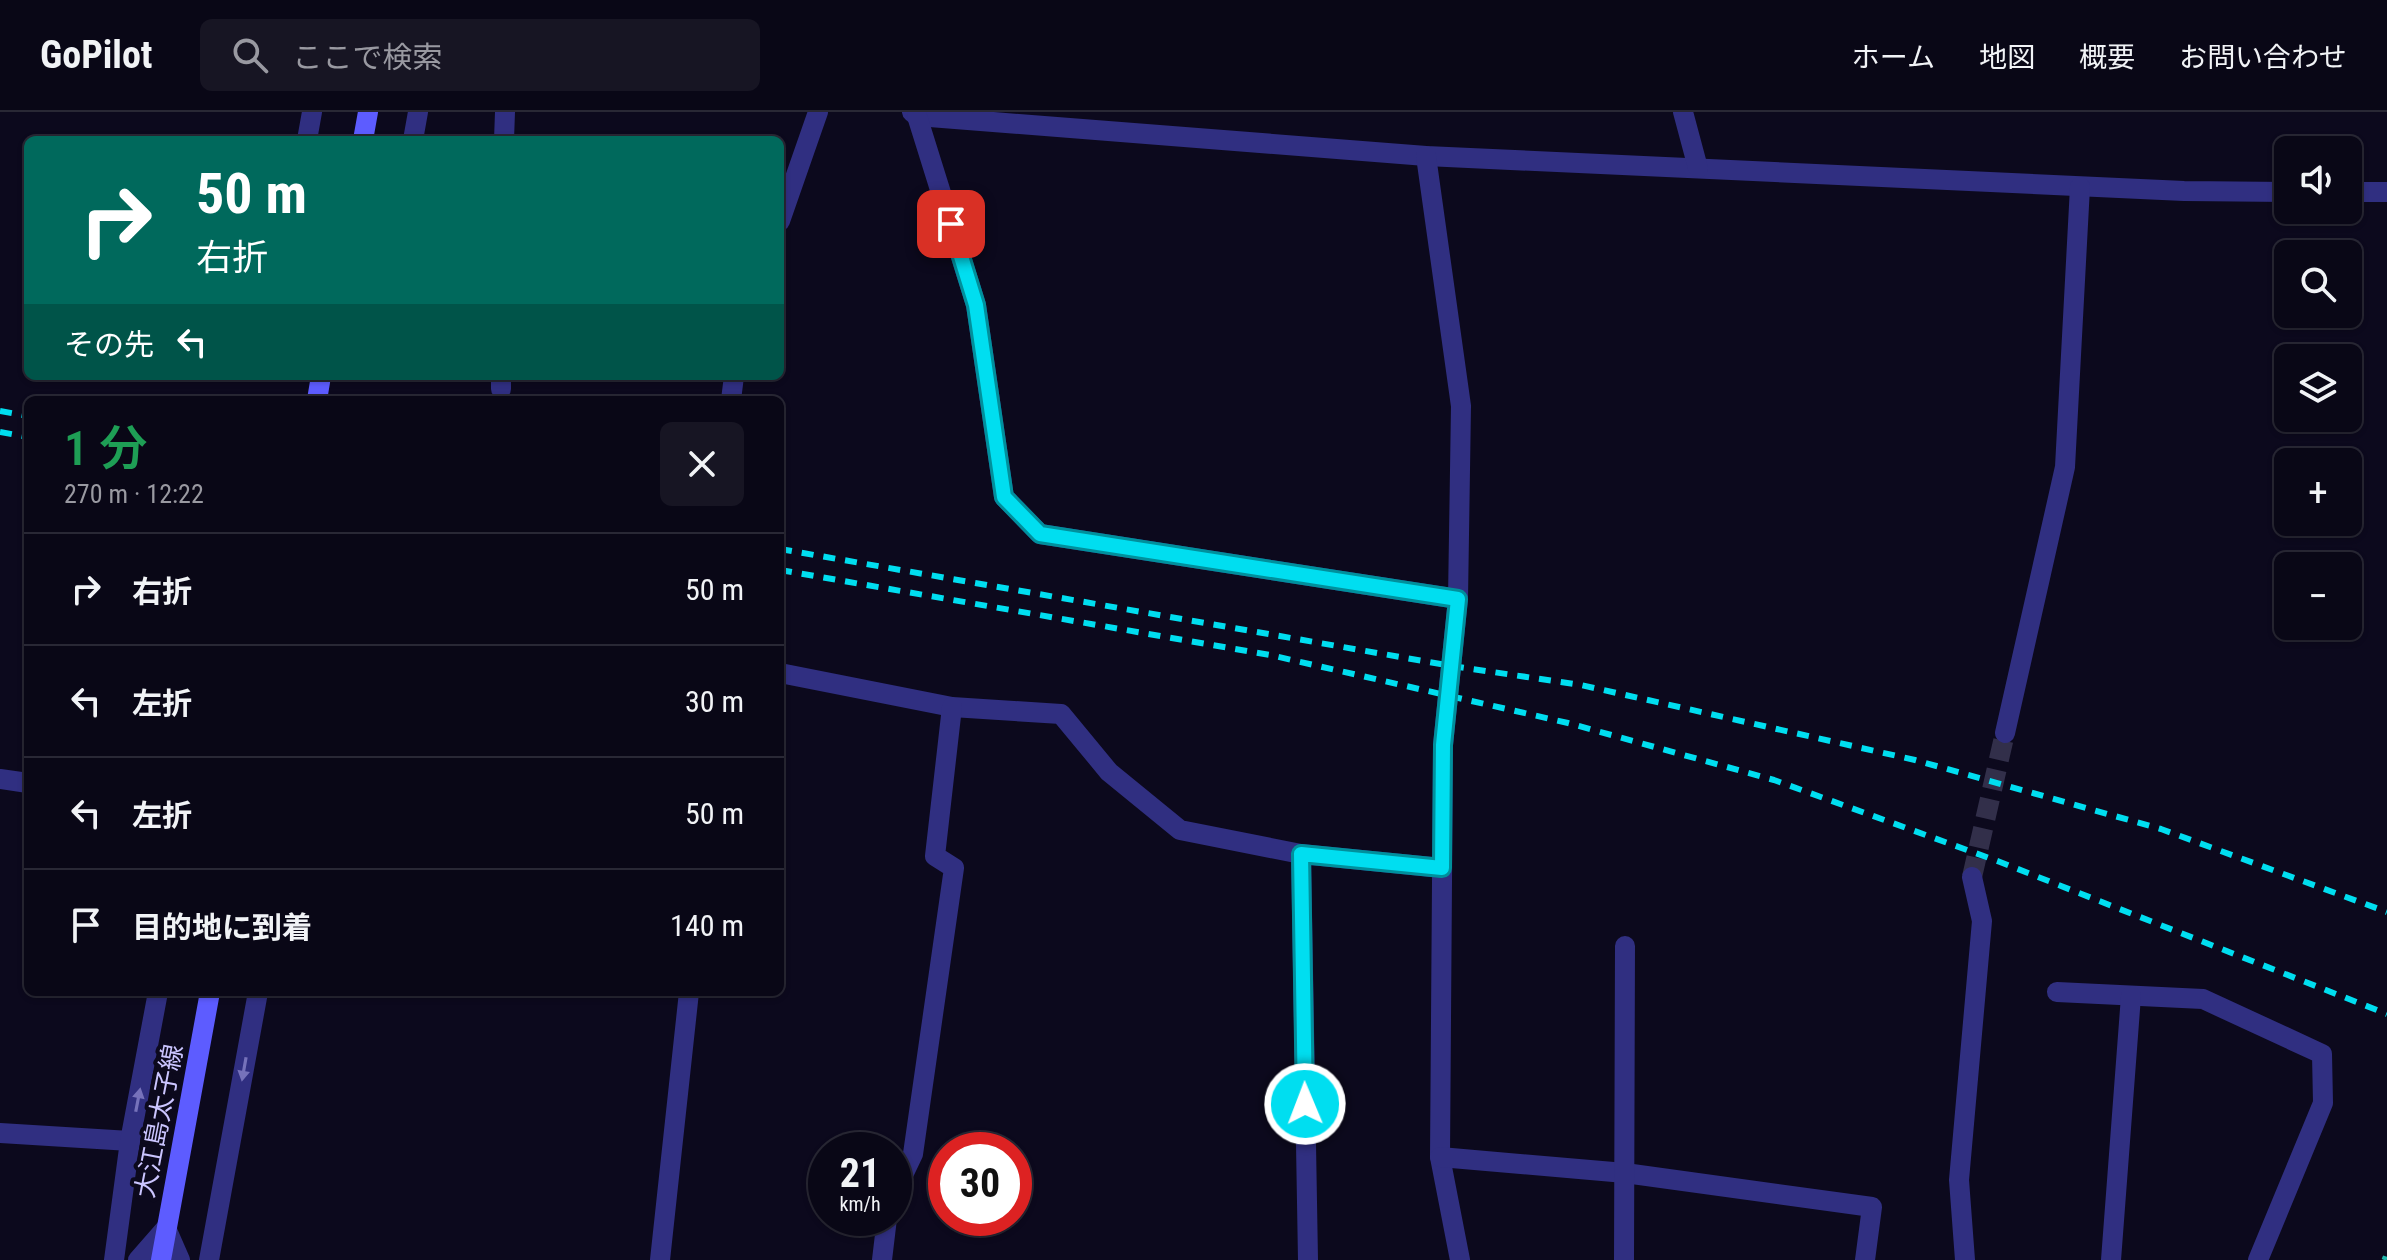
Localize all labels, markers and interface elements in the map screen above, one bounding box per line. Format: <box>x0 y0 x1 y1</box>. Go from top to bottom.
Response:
search box <box>200 19 760 91</box>
text: GoPilot <box>40 33 152 77</box>
icon: search <box>228 33 272 77</box>
text: ここで検索 <box>292 40 442 75</box>
text: ホーム <box>1852 41 1935 74</box>
text: 地図 <box>1979 41 2035 74</box>
text: 概要 <box>2079 41 2135 74</box>
text: お問い合わせ <box>2179 41 2347 74</box>
map controls <box>2274 136 2362 640</box>
button: sound <box>2274 136 2362 224</box>
text: 50 m <box>196 161 307 227</box>
icon: right <box>64 168 168 272</box>
pin <box>917 190 985 258</box>
icon: arrive <box>929 202 973 246</box>
text: 右折 <box>196 237 268 279</box>
button: search <box>2274 240 2362 328</box>
icon: left <box>170 320 214 364</box>
text: その先 <box>64 327 154 362</box>
button: layers <box>2274 344 2362 432</box>
text: 1 分 <box>64 420 147 477</box>
button: close <box>660 422 744 506</box>
button: + <box>2274 448 2362 536</box>
text: 270 m · 12:22 <box>64 479 204 509</box>
button: − <box>2274 552 2362 640</box>
icon: right <box>64 567 108 611</box>
text: 50 m <box>685 572 744 607</box>
text: 右折 <box>132 574 192 609</box>
icon: left <box>64 679 108 723</box>
text: 30 m <box>685 684 744 719</box>
text: 左折 <box>132 686 192 721</box>
icon: left <box>64 791 108 835</box>
text: 50 m <box>685 796 744 831</box>
text: 左折 <box>132 798 192 833</box>
icon: arrive <box>64 903 108 947</box>
text: 140 m <box>670 908 744 943</box>
text: 目的地に到着 <box>132 910 312 945</box>
street label: 大江島太子線 <box>129 1042 189 1200</box>
one-way arrow <box>237 1057 250 1082</box>
position arrow <box>1263 1062 1347 1146</box>
one-way arrow <box>133 1087 145 1112</box>
speed limit sign: 30 <box>928 1132 1032 1236</box>
text: 21 <box>840 1150 880 1197</box>
text: km/h <box>839 1192 881 1216</box>

